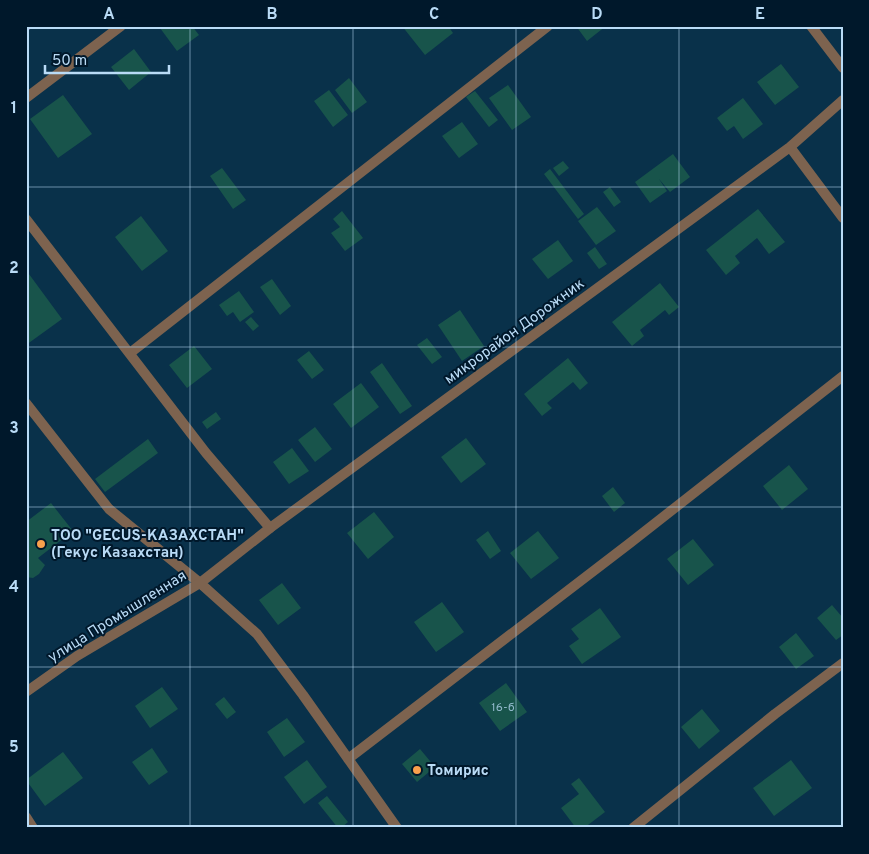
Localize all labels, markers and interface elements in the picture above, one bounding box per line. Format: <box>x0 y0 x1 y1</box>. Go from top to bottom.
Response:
text: A <box>103 5 115 25</box>
text: B <box>266 5 278 25</box>
text: C <box>429 5 439 25</box>
text: D <box>591 5 603 25</box>
text: E <box>755 5 765 25</box>
scale bar <box>45 42 169 74</box>
text: 50 m <box>52 52 87 71</box>
text: 1 <box>11 99 17 119</box>
text: 2 <box>9 259 19 279</box>
street label: микрорайон Дорожник <box>441 275 589 389</box>
text: 3 <box>9 419 19 439</box>
place label: ТОО "GECUS-КАЗАХСТАН" (Гекус Казахстан) <box>51 527 244 563</box>
marker: ТОО "GECUS-КАЗАХСТАН" (Гекус Казахстан) <box>35 538 47 550</box>
street label: улица Промышленная <box>45 567 191 668</box>
text: 4 <box>9 578 19 598</box>
house number: 16-б <box>491 700 515 716</box>
text: 5 <box>9 738 19 758</box>
place label: Томирис <box>427 762 489 781</box>
marker: Томирис <box>411 764 423 776</box>

